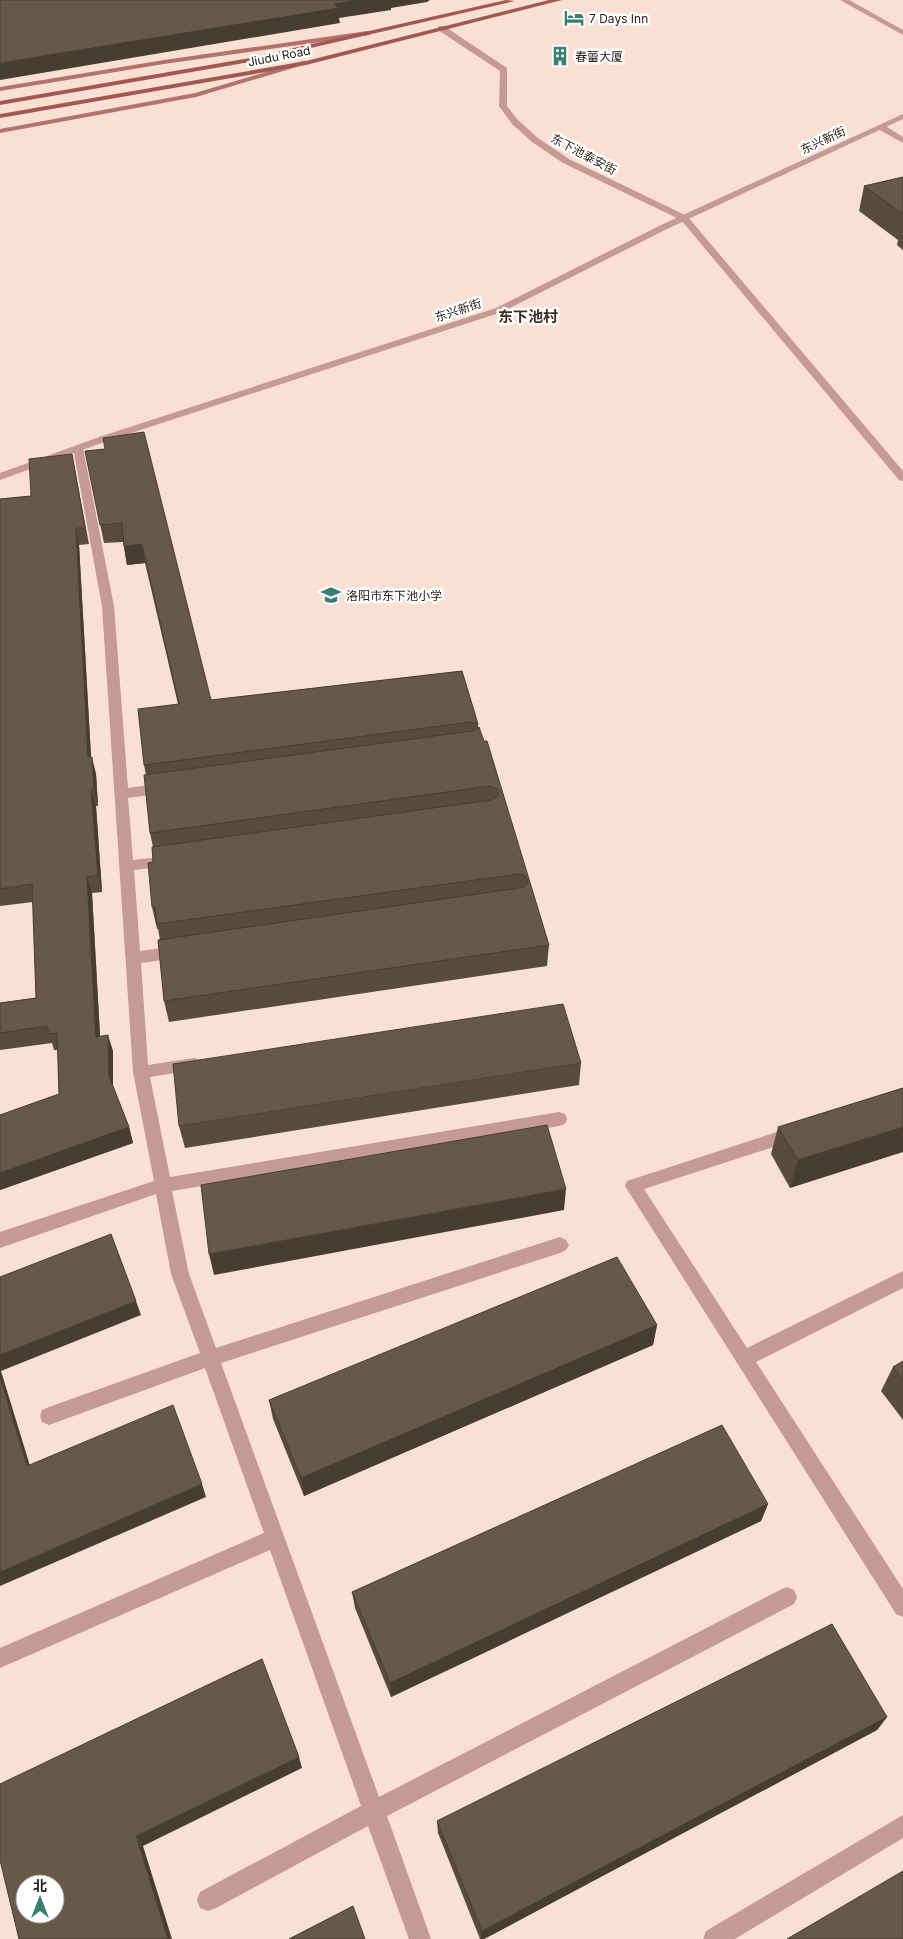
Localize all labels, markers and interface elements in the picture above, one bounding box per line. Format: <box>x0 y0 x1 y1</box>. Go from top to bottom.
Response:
hotel icon: 7 Days Inn <box>563 7 585 29</box>
place label: 7 Days Inn <box>589 11 648 26</box>
street label: Jiudu Road <box>246 43 312 69</box>
building icon: 春蕾大厦 <box>549 45 571 67</box>
place label: 春蕾大厦 <box>575 49 623 64</box>
street label: 东兴新街 <box>798 123 848 157</box>
street label: 东下池泰安街 <box>549 130 619 178</box>
street label: 东兴新街 <box>433 295 483 325</box>
district label: 东下池村 <box>498 307 558 326</box>
school or university icon: 洛阳市东下池小学 <box>320 584 342 606</box>
place label: 洛阳市东下池小学 <box>346 588 442 603</box>
north arrow <box>15 1874 65 1924</box>
text: 北 <box>33 1877 47 1894</box>

